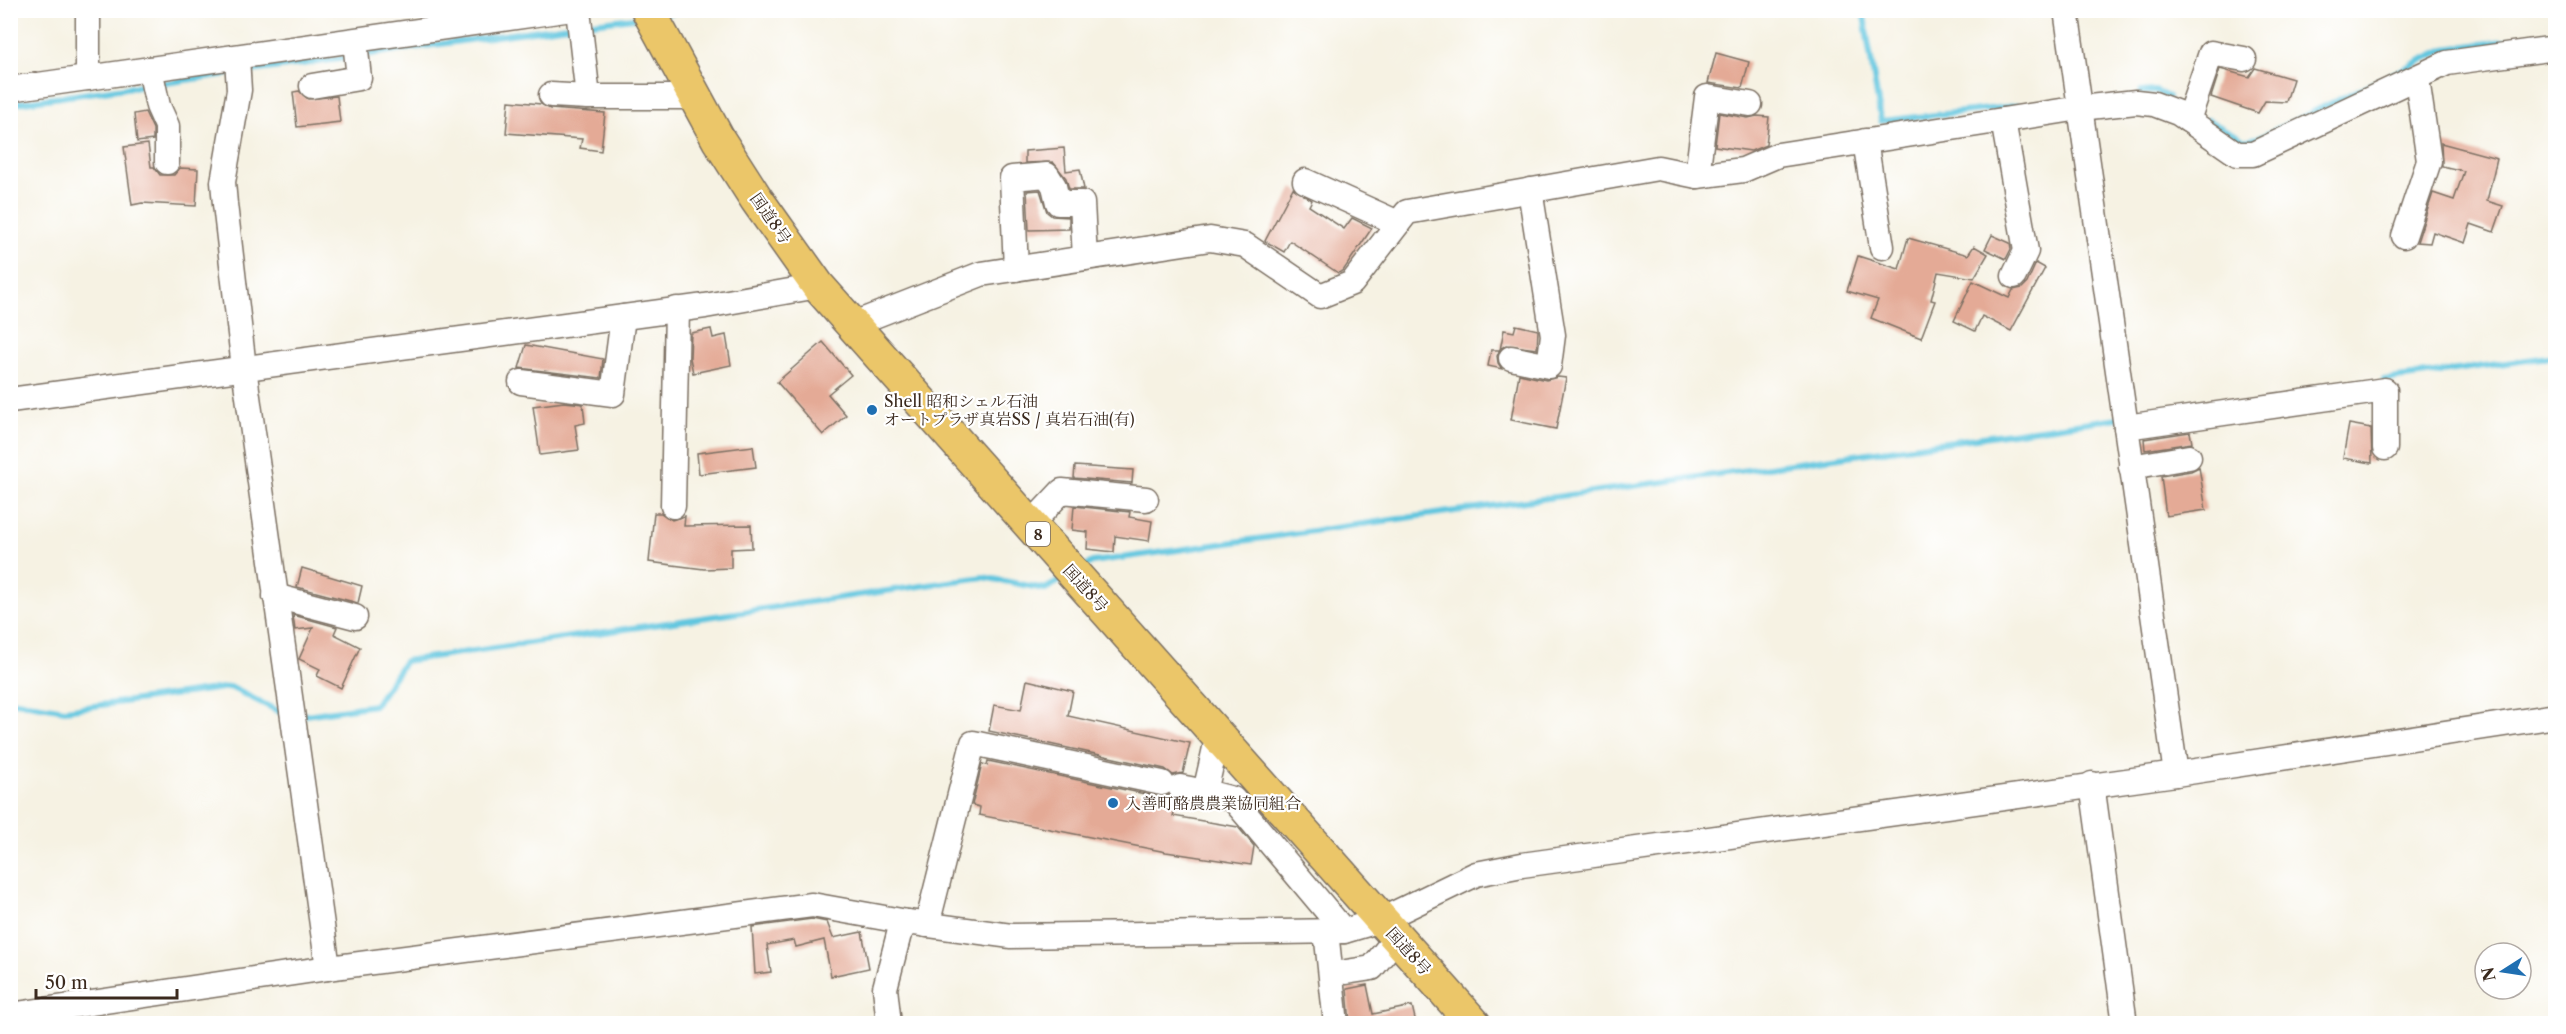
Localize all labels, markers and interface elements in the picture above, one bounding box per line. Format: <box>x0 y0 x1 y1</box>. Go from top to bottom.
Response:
street label: 国道8号 <box>746 189 796 247</box>
place label: Shell 昭和シェル石油 オートプラザ真岩SS / 真岩石油(有) <box>884 391 1135 429</box>
marker: Shell 昭和シェル石油 オートプラザ真岩SS / 真岩石油(有) <box>865 403 879 417</box>
road number: 8 <box>1026 522 1050 546</box>
street label: 国道8号 <box>1059 560 1113 616</box>
place label: 入善町酪農農業協同組合 <box>1125 793 1301 813</box>
marker: 入善町酪農農業協同組合 <box>1106 796 1120 810</box>
street label: 国道8号 <box>1382 923 1436 979</box>
north arrow <box>2473 941 2533 1001</box>
scale bar <box>36 962 177 1000</box>
text: N <box>2477 965 2500 983</box>
text: 50 m <box>45 972 88 994</box>

